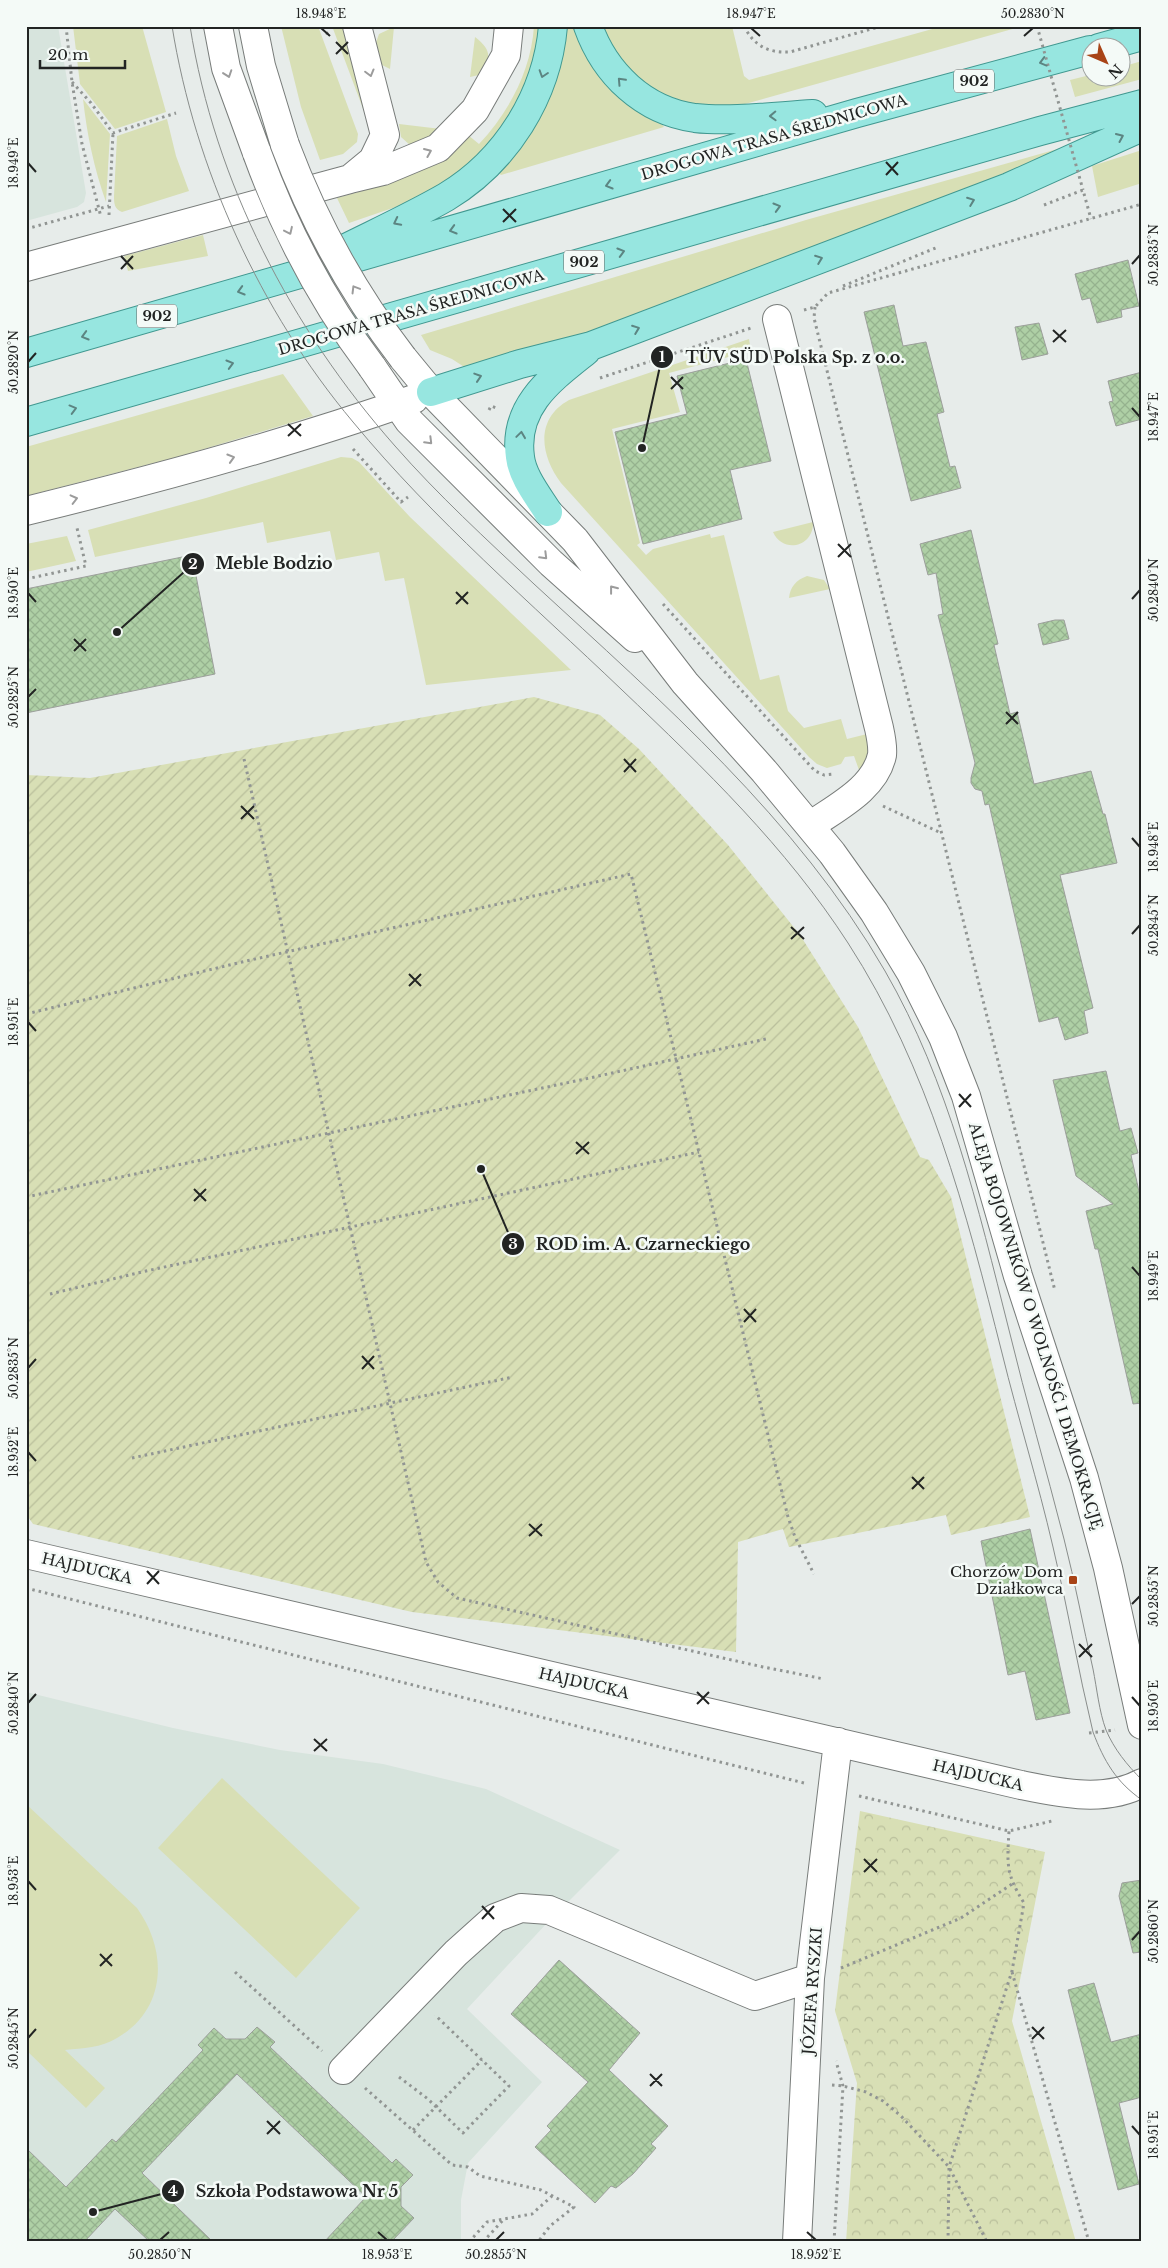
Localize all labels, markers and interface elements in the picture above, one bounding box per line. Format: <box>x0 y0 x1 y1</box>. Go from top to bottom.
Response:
text: 18.948°E <box>296 6 347 21</box>
text: 18.947°E <box>726 6 776 21</box>
text: 50.2830°N <box>1001 6 1065 21</box>
scale bar <box>40 38 125 70</box>
north arrow <box>1080 38 1130 88</box>
text: 20 m <box>48 45 88 64</box>
one-way arrow <box>1040 57 1048 67</box>
text: N <box>1104 60 1126 82</box>
one-way arrow <box>223 69 233 77</box>
one-way arrow <box>364 69 375 78</box>
one-way arrow <box>539 69 549 78</box>
road number: 902 <box>954 70 994 92</box>
one-way arrow <box>618 77 627 86</box>
street label: DROGOWA TRASA ŚREDNICOWA <box>639 90 910 184</box>
one-way arrow <box>769 111 777 121</box>
one-way arrow <box>1115 132 1124 143</box>
text: 18.949°E <box>6 137 21 189</box>
one-way arrow <box>423 147 432 158</box>
one-way arrow <box>605 179 613 189</box>
one-way arrow <box>966 197 975 207</box>
one-way arrow <box>773 202 781 212</box>
one-way arrow <box>394 216 403 226</box>
text: 50.2835°N <box>1146 224 1161 286</box>
one-way arrow <box>449 225 457 235</box>
one-way arrow <box>283 226 293 235</box>
one-way arrow <box>617 247 625 257</box>
road number: 902 <box>564 250 604 274</box>
one-way arrow <box>814 255 823 265</box>
street label: DROGOWA TRASA ŚREDNICOWA <box>276 265 547 359</box>
one-way arrow <box>238 286 246 296</box>
one-way arrow <box>352 286 362 295</box>
road number: 902 <box>137 304 177 328</box>
one-way arrow <box>632 325 640 335</box>
text: 50.2820°N <box>6 330 21 394</box>
one-way arrow <box>81 331 90 341</box>
callout: TÜV SÜD Polska Sp. z o.o. <box>650 342 914 373</box>
text: 1 <box>659 347 666 366</box>
text: TÜV SÜD Polska Sp. z o.o. <box>685 347 905 367</box>
one-way arrow <box>225 360 233 370</box>
one-way arrow <box>473 373 481 383</box>
text: 18.947°E <box>1146 392 1161 442</box>
one-way arrow <box>69 404 77 414</box>
one-way arrow <box>515 431 526 439</box>
one-way arrow <box>423 436 432 445</box>
one-way arrow <box>226 453 234 463</box>
one-way arrow <box>69 494 78 505</box>
callout: Meble Bodzio <box>181 548 343 579</box>
one-way arrow <box>538 550 547 559</box>
text: Meble Bodzio <box>215 553 333 573</box>
text: 2 <box>188 554 198 573</box>
text: 50.2840°N <box>1146 558 1161 622</box>
text: 18.950°E <box>6 567 21 619</box>
one-way arrow <box>610 586 618 595</box>
text: 50.2825°N <box>6 666 21 728</box>
text: 18.948°E <box>1146 821 1161 872</box>
text: 50.2845°N <box>1146 894 1161 956</box>
text: 18.951°E <box>6 997 21 1046</box>
street label: ALEJA BOJOWNIKÓW O WOLNOŚĆ I DEMOKRACJĘ <box>965 1119 1107 1532</box>
callout: ROD im. A. Czarneckiego <box>501 1229 761 1260</box>
text: 3 <box>508 1234 518 1253</box>
text: ROD im. A. Czarneckiego <box>536 1234 750 1254</box>
text: 18.949°E <box>1146 1250 1161 1302</box>
text: 50.2835°N <box>6 1337 21 1399</box>
text: 18.952°E <box>6 1426 21 1477</box>
street label: HAJDUCKA <box>40 1548 135 1588</box>
place label: Chorzów Dom Działkowca <box>950 1562 1064 1598</box>
text: 50.2855°N <box>1146 1565 1161 1627</box>
marker: Chorzów Dom Działkowca <box>1067 1574 1079 1586</box>
street label: HAJDUCKA <box>537 1663 632 1703</box>
text: 50.2840°N <box>6 1671 21 1735</box>
text: 18.950°E <box>1146 1680 1161 1732</box>
street label: HAJDUCKA <box>931 1755 1026 1795</box>
text: 18.953°E <box>6 1855 21 1906</box>
text: 50.2860°N <box>1146 1899 1161 1963</box>
street label: JÓZEFA RYSZKI <box>798 1927 826 2057</box>
text: 50.2845°N <box>6 2007 21 2069</box>
text: 18.951°E <box>1146 2110 1161 2159</box>
callout: Szkoła Podstawowa Nr 5 <box>160 2176 408 2207</box>
text: 4 <box>168 2181 178 2200</box>
text: Szkoła Podstawowa Nr 5 <box>196 2181 398 2201</box>
text: 50.2850°N <box>128 2247 192 2262</box>
text: 18.953°E <box>362 2247 413 2262</box>
text: 50.2855°N <box>465 2247 527 2262</box>
text: 18.952°E <box>791 2247 842 2262</box>

